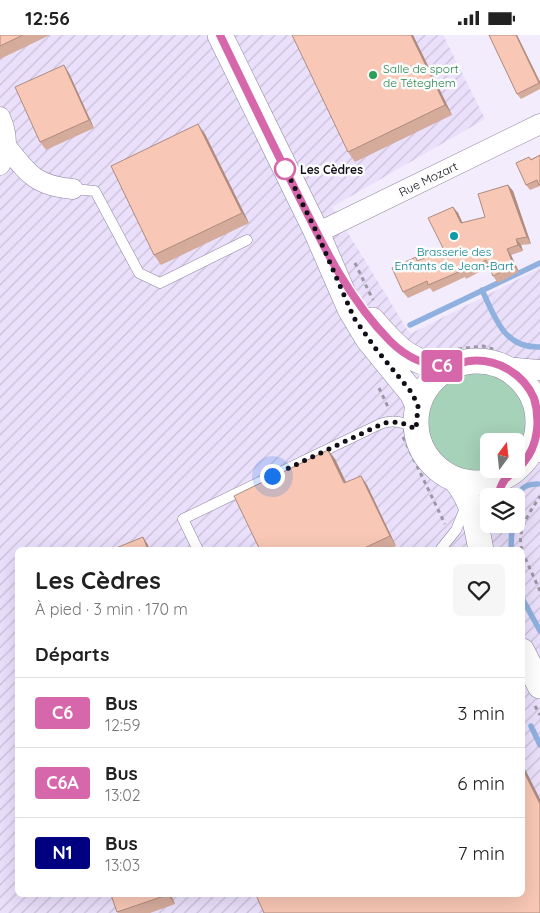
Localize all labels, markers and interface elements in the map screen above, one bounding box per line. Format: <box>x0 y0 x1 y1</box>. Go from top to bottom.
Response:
text: 12:56 <box>25 6 70 30</box>
place label: Salle de sport de Téteghem <box>383 61 459 90</box>
marker: Salle de sport de Téteghem <box>367 69 379 81</box>
marker: Les Cèdres <box>274 158 296 180</box>
street label: Rue Mozart <box>396 158 460 200</box>
place label: Les Cèdres <box>300 162 363 177</box>
marker: Brasserie des Enfants de Jean-Bart <box>448 230 460 242</box>
place label: Brasserie des Enfants de Jean-Bart <box>394 244 514 273</box>
line badge: C6 <box>420 350 464 382</box>
text: C6 <box>431 354 453 377</box>
north arrow <box>480 433 525 477</box>
map controls <box>480 433 525 533</box>
your location <box>260 464 285 489</box>
button: layers <box>480 488 525 533</box>
button: heart <box>453 564 505 616</box>
text: Les Cèdres <box>35 565 161 595</box>
text: À pied · 3 min · 170 m <box>35 599 188 619</box>
text: Départs <box>35 642 109 666</box>
text: Bus <box>105 691 138 715</box>
text: C6 <box>52 701 73 724</box>
text: 3 min <box>457 701 505 725</box>
text: 12:59 <box>105 715 140 735</box>
text: Bus <box>105 761 138 785</box>
text: C6A <box>46 771 79 794</box>
text: 6 min <box>457 771 505 795</box>
text: 13:02 <box>105 785 141 805</box>
text: Bus <box>105 831 138 855</box>
text: N1 <box>52 841 73 864</box>
text: 7 min <box>458 841 505 865</box>
text: 13:03 <box>105 855 140 875</box>

